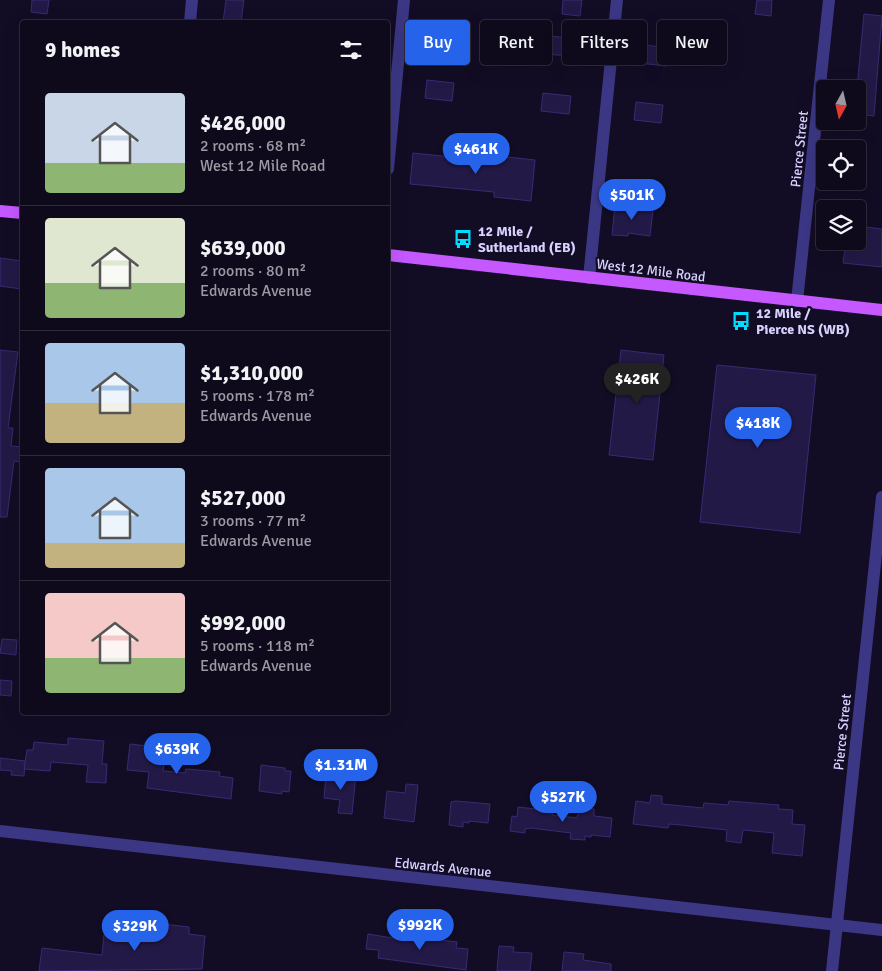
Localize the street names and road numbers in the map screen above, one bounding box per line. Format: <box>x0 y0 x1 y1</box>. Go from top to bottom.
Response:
street label: Pierce Street <box>787 110 812 188</box>
street label: West 12 Mile Road <box>595 255 706 286</box>
street label: Pierce Street <box>830 693 855 771</box>
street label: Edwards Avenue <box>393 854 492 881</box>

